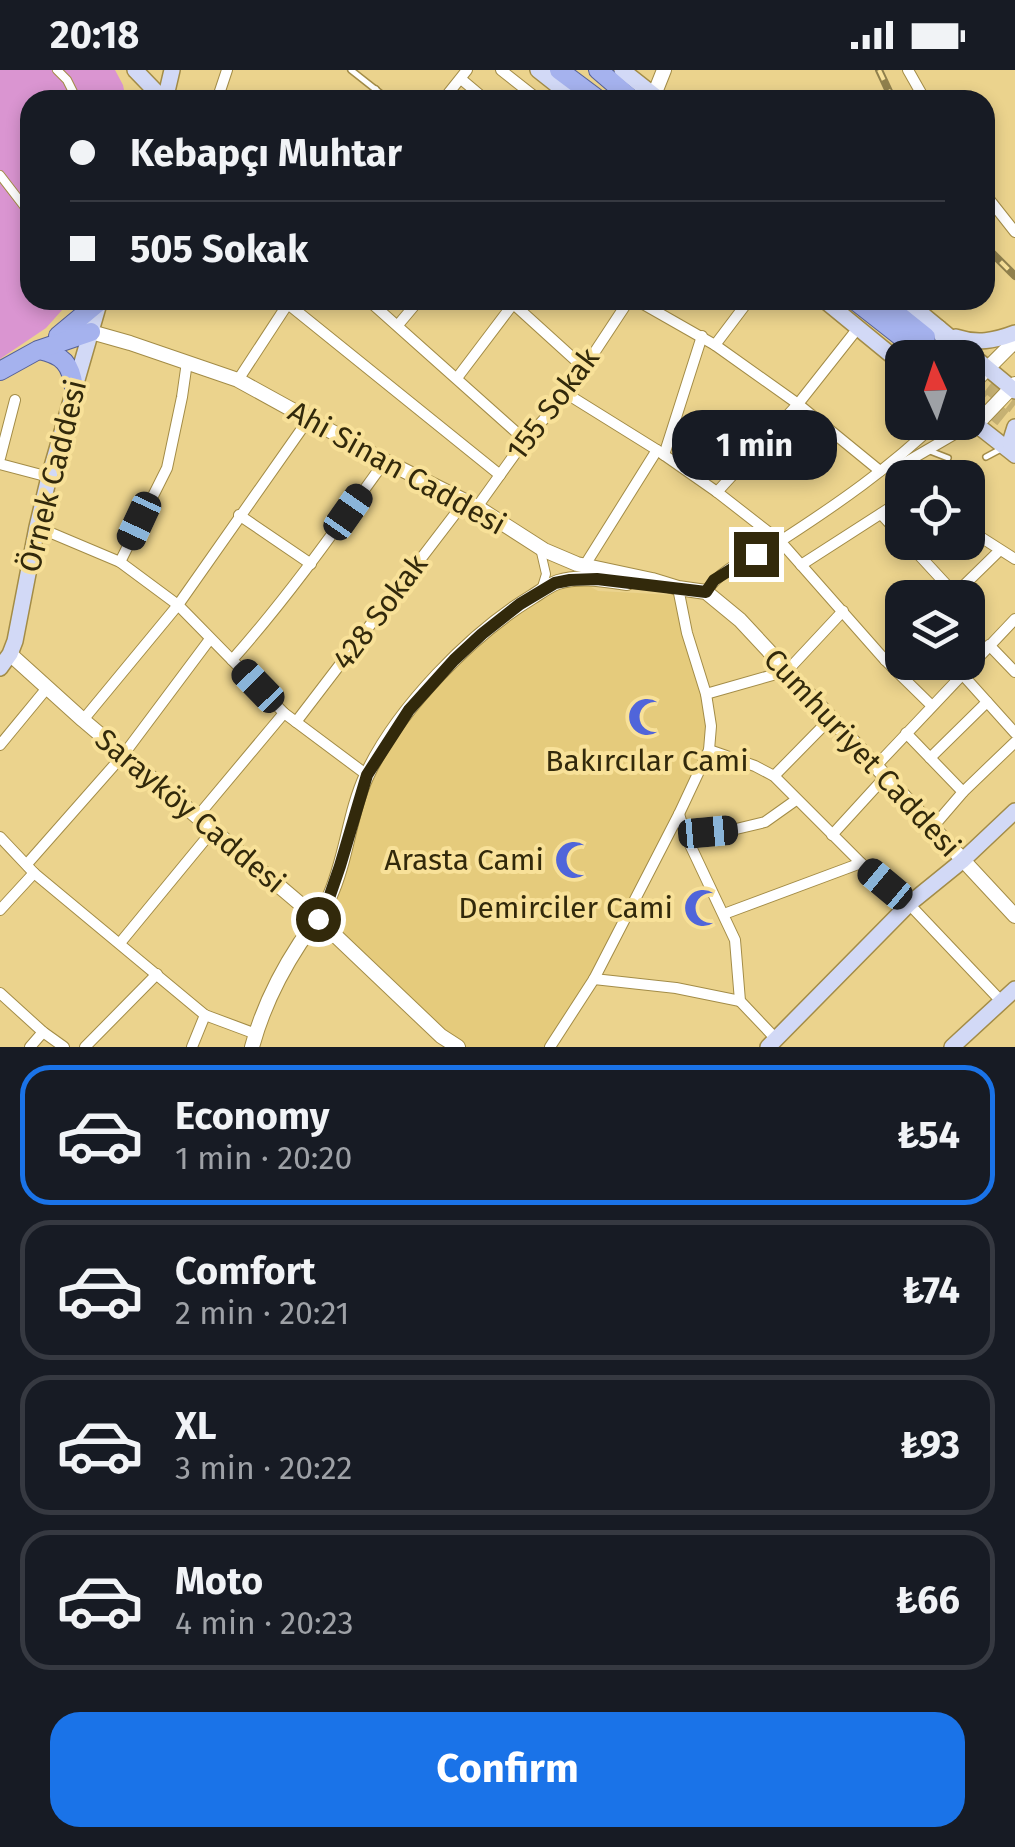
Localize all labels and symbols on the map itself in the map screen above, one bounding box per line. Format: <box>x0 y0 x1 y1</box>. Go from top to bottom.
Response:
street label: 155 Sokak <box>499 340 607 467</box>
north arrow <box>885 340 985 440</box>
street label: Örnek Caddesi <box>12 376 94 576</box>
street label: Ahi Sinan Caddesi <box>282 393 512 543</box>
callout: 1 min <box>674 409 838 479</box>
car <box>319 479 377 545</box>
car <box>113 487 165 555</box>
route end <box>734 532 779 577</box>
street label: 428 Sokak <box>325 547 435 677</box>
street label: Cumhuriyet Caddesi <box>756 641 968 865</box>
car <box>226 654 290 718</box>
mosque icon: Bakırcılar Cami <box>626 696 668 738</box>
street label: Sarayköy Caddesi <box>88 721 292 901</box>
place label: Bakırcılar Cami <box>545 743 749 779</box>
car <box>677 814 739 850</box>
mosque icon: Arasta Cami <box>553 839 595 881</box>
place label: Arasta Cami <box>384 842 544 878</box>
car <box>852 853 918 915</box>
mosque icon: Demirciler Cami <box>682 887 724 929</box>
place label: Demirciler Cami <box>458 890 673 926</box>
route start <box>296 897 341 942</box>

